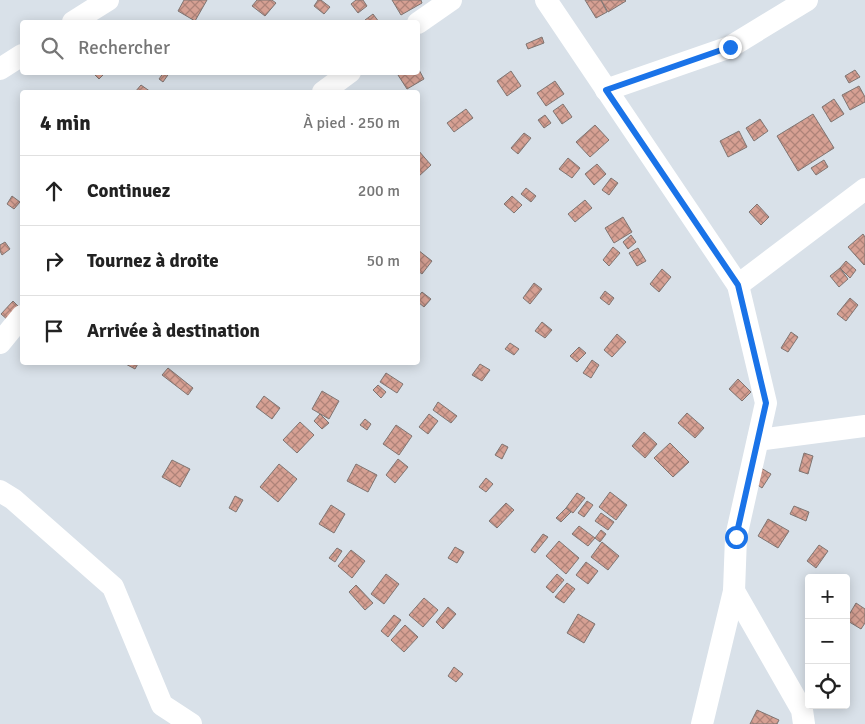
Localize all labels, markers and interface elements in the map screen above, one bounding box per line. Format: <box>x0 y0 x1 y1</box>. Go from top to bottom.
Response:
search box <box>20 20 420 75</box>
icon: search <box>38 34 66 62</box>
text: Rechercher <box>78 36 170 60</box>
route end <box>719 36 742 59</box>
text: 4 min <box>40 110 91 136</box>
text: À pied · 250 m <box>303 113 400 133</box>
icon: ahead <box>40 177 68 205</box>
text: Continuez <box>87 179 170 203</box>
text: 200 m <box>358 181 400 201</box>
icon: right <box>40 247 68 275</box>
text: Tournez à droite <box>87 249 219 273</box>
text: 50 m <box>366 251 400 271</box>
icon: arrive <box>40 317 68 345</box>
text: Arrivée à destination <box>87 319 260 343</box>
route start <box>725 526 748 549</box>
map controls <box>805 574 850 709</box>
button: + <box>805 574 850 619</box>
button: − <box>805 619 850 664</box>
button: locate <box>805 664 850 709</box>

